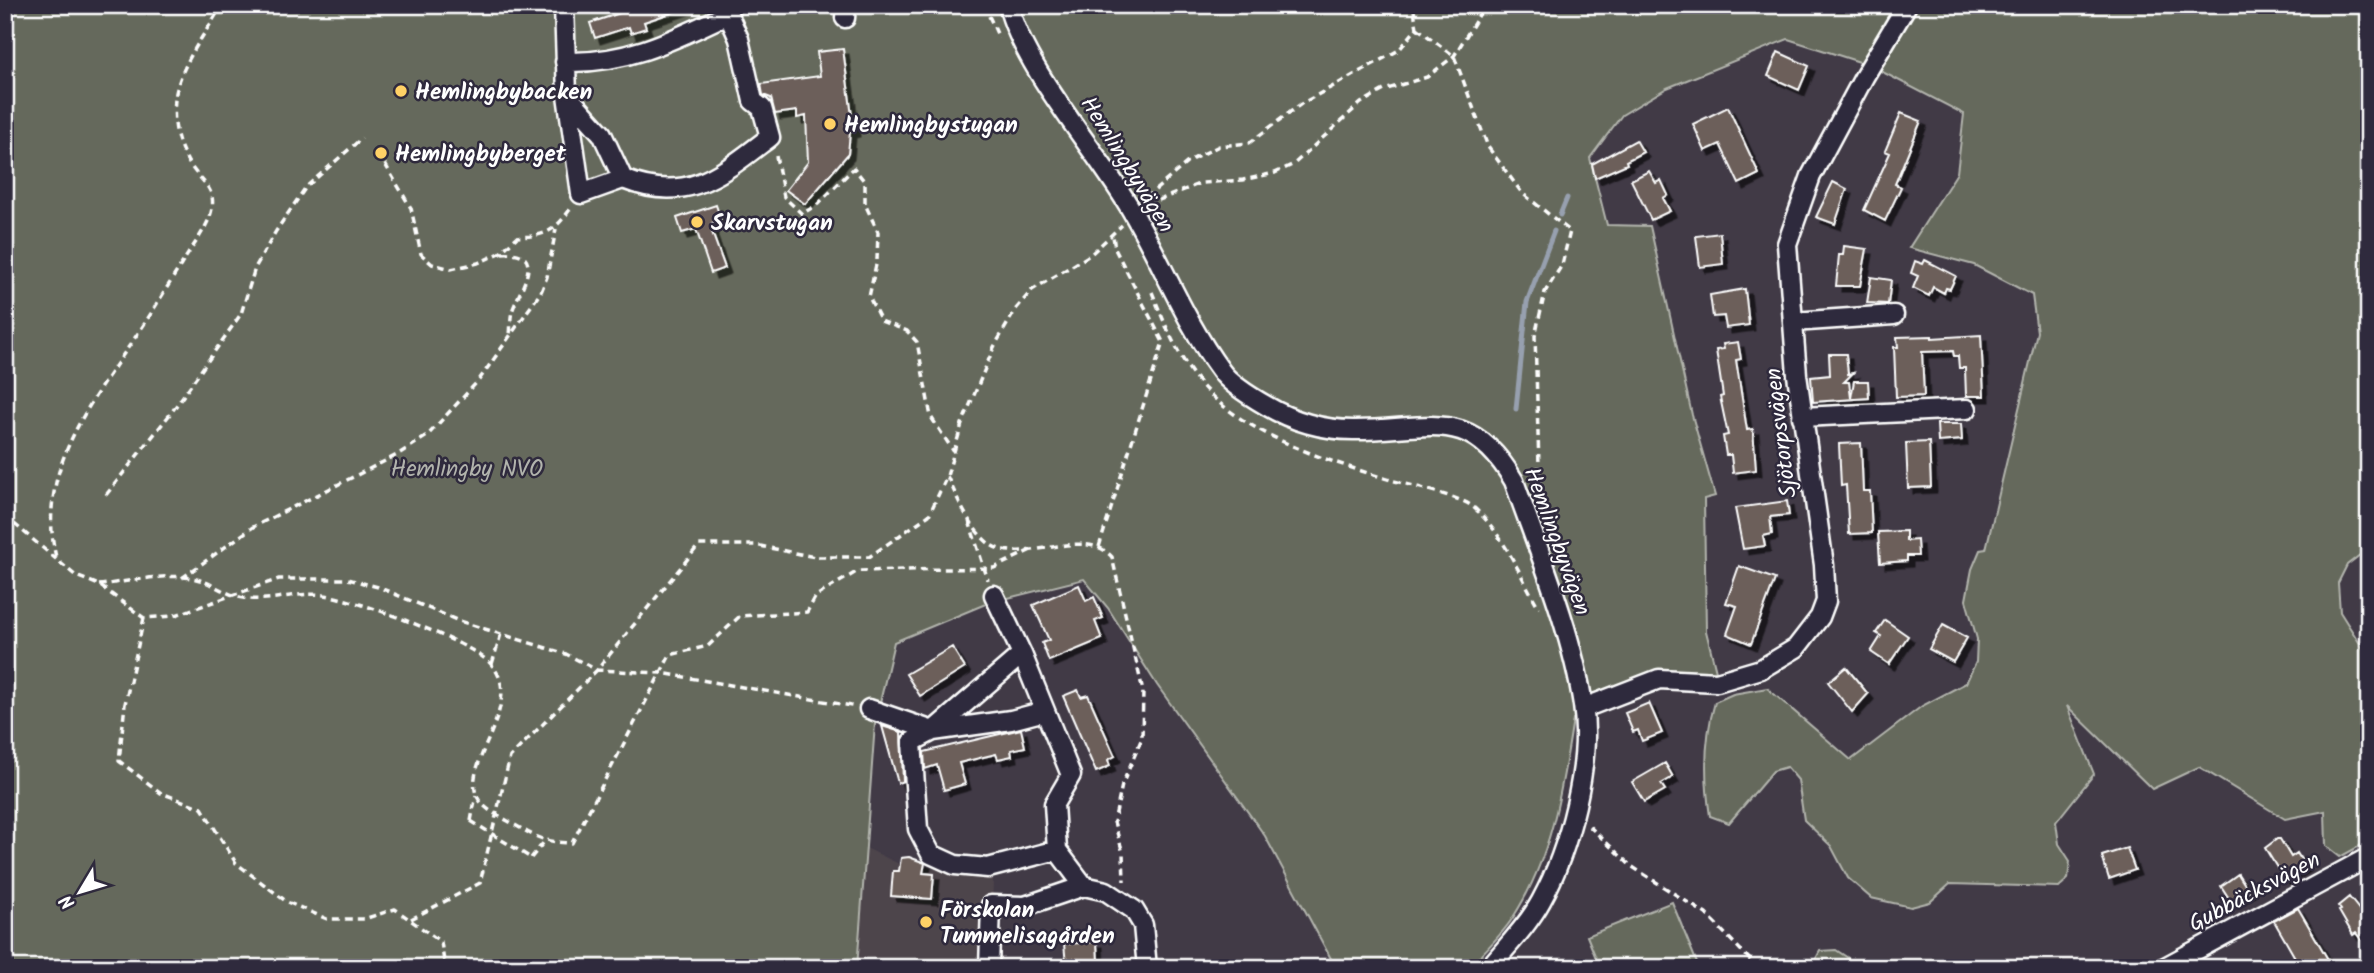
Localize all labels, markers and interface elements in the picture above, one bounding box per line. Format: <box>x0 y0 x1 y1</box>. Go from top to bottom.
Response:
place label: Hemlingbybacken <box>415 75 593 111</box>
marker: Hemlingbybacken <box>393 83 409 99</box>
street label: Hemlingbyvägen <box>1070 90 1183 240</box>
place label: Hemlingbystugan <box>844 108 1018 144</box>
marker: Hemlingbystugan <box>822 116 838 132</box>
place label: Hemlingbyberget <box>395 137 567 173</box>
marker: Hemlingbyberget <box>373 145 389 161</box>
place label: Skarvstugan <box>711 206 833 242</box>
marker: Skarvstugan <box>689 214 705 230</box>
street label: Sjötorpsvägen <box>1756 366 1808 500</box>
park label: Hemlingby NVO <box>391 452 543 488</box>
street label: Hemlingbyvägen <box>1513 463 1600 621</box>
street label: Gubbäcksvägen <box>2182 843 2327 943</box>
north arrow <box>46 858 116 928</box>
text: N <box>53 887 84 915</box>
place label: Förskolan Tummelisagården <box>940 893 1115 955</box>
marker: Förskolan Tummelisagården <box>918 914 934 930</box>

